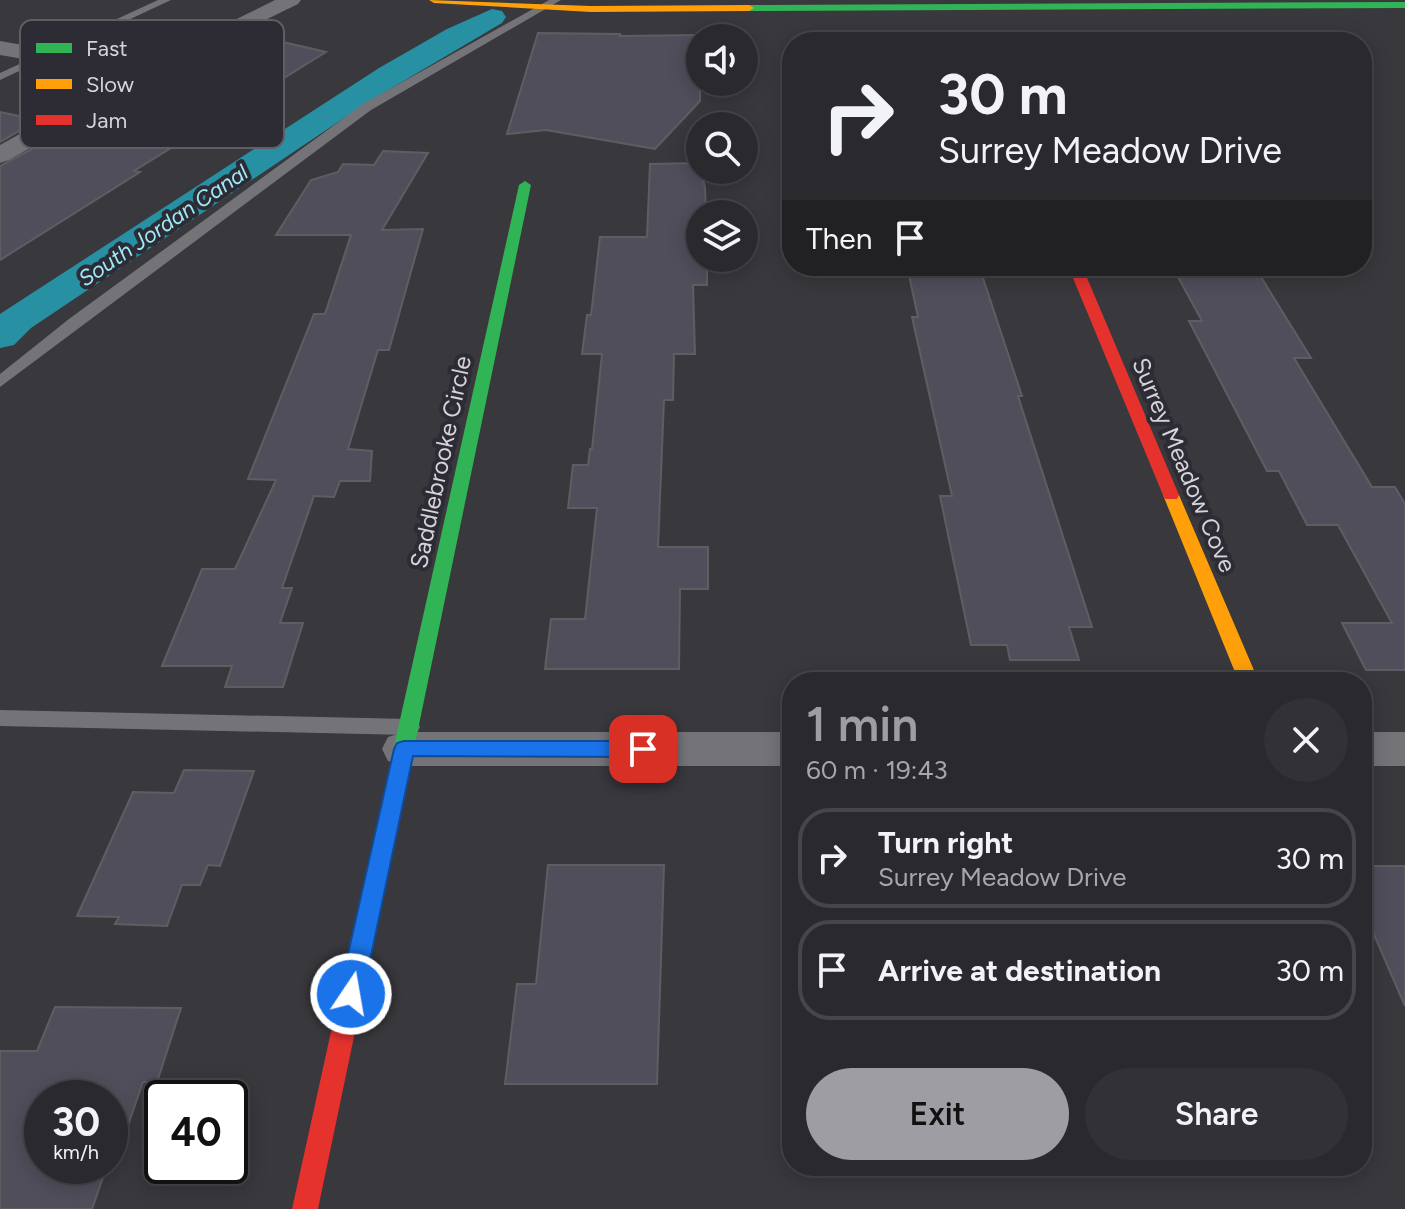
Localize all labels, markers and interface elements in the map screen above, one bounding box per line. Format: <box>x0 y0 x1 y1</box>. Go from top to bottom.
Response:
legend <box>20 20 284 148</box>
map controls <box>686 24 758 272</box>
button: sound <box>686 24 758 96</box>
text: Fast <box>86 35 128 62</box>
text: 30 m <box>938 61 1068 128</box>
icon: right <box>806 64 910 168</box>
text: Slow <box>86 71 135 98</box>
text: Jam <box>86 107 127 134</box>
button: search <box>686 112 758 184</box>
text: Surrey Meadow Drive <box>938 129 1282 172</box>
water label: South Jordan Canal <box>73 159 253 292</box>
button: layers <box>686 200 758 272</box>
icon: arrive <box>888 216 932 260</box>
text: Then <box>806 220 872 257</box>
street label: Saddlebrooke Circle <box>404 353 477 571</box>
street label: Surrey Meadow Cove <box>1126 353 1243 576</box>
text: 1 min <box>806 695 918 753</box>
button: close <box>1264 698 1348 782</box>
pin <box>609 715 677 783</box>
icon: arrive <box>621 727 665 771</box>
text: 60 m · 19:43 <box>806 754 948 786</box>
text: Turn right <box>878 824 1013 861</box>
icon: right <box>810 836 854 880</box>
text: 30 m <box>1276 840 1344 877</box>
text: Surrey Meadow Drive <box>878 861 1126 893</box>
icon: arrive <box>810 948 854 992</box>
position arrow <box>309 952 393 1036</box>
text: Arrive at destination <box>878 952 1161 989</box>
text: 30 m <box>1276 952 1344 989</box>
button: Exit <box>806 1068 1069 1160</box>
button: Share <box>1085 1068 1348 1160</box>
speed limit sign: 40 <box>144 1080 248 1184</box>
text: 30 <box>52 1098 100 1146</box>
text: km/h <box>53 1140 99 1164</box>

